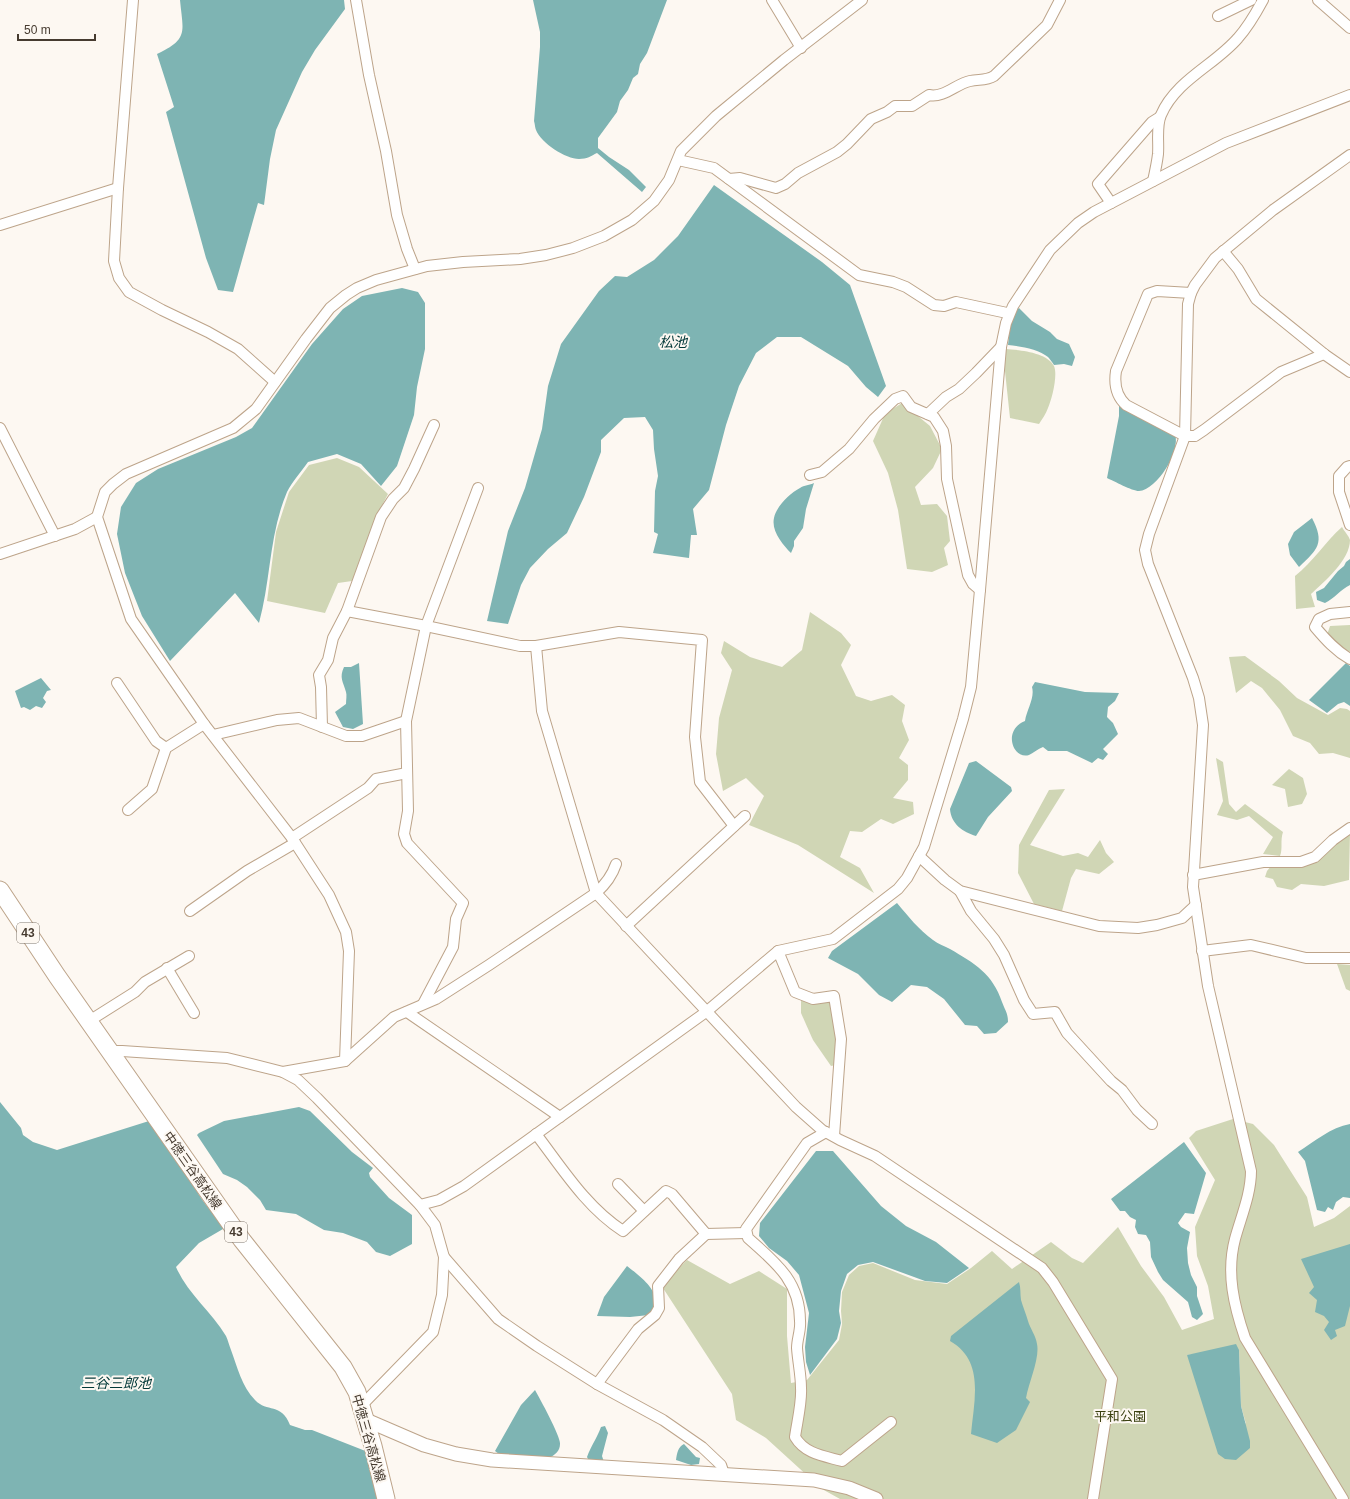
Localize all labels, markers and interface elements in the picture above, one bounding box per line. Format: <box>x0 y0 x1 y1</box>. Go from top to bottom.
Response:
scale bar <box>18 16 95 42</box>
text: 50 m <box>24 23 51 37</box>
water label: 松池 <box>659 334 689 350</box>
road number: 43 <box>17 923 39 943</box>
street label: 中徳三谷高松線 <box>160 1129 225 1212</box>
road number: 43 <box>225 1222 247 1242</box>
water label: 三谷三郎池 <box>81 1375 153 1391</box>
street label: 中徳三谷高松線 <box>349 1392 388 1484</box>
park label: 平和公園 <box>1094 1409 1146 1424</box>

